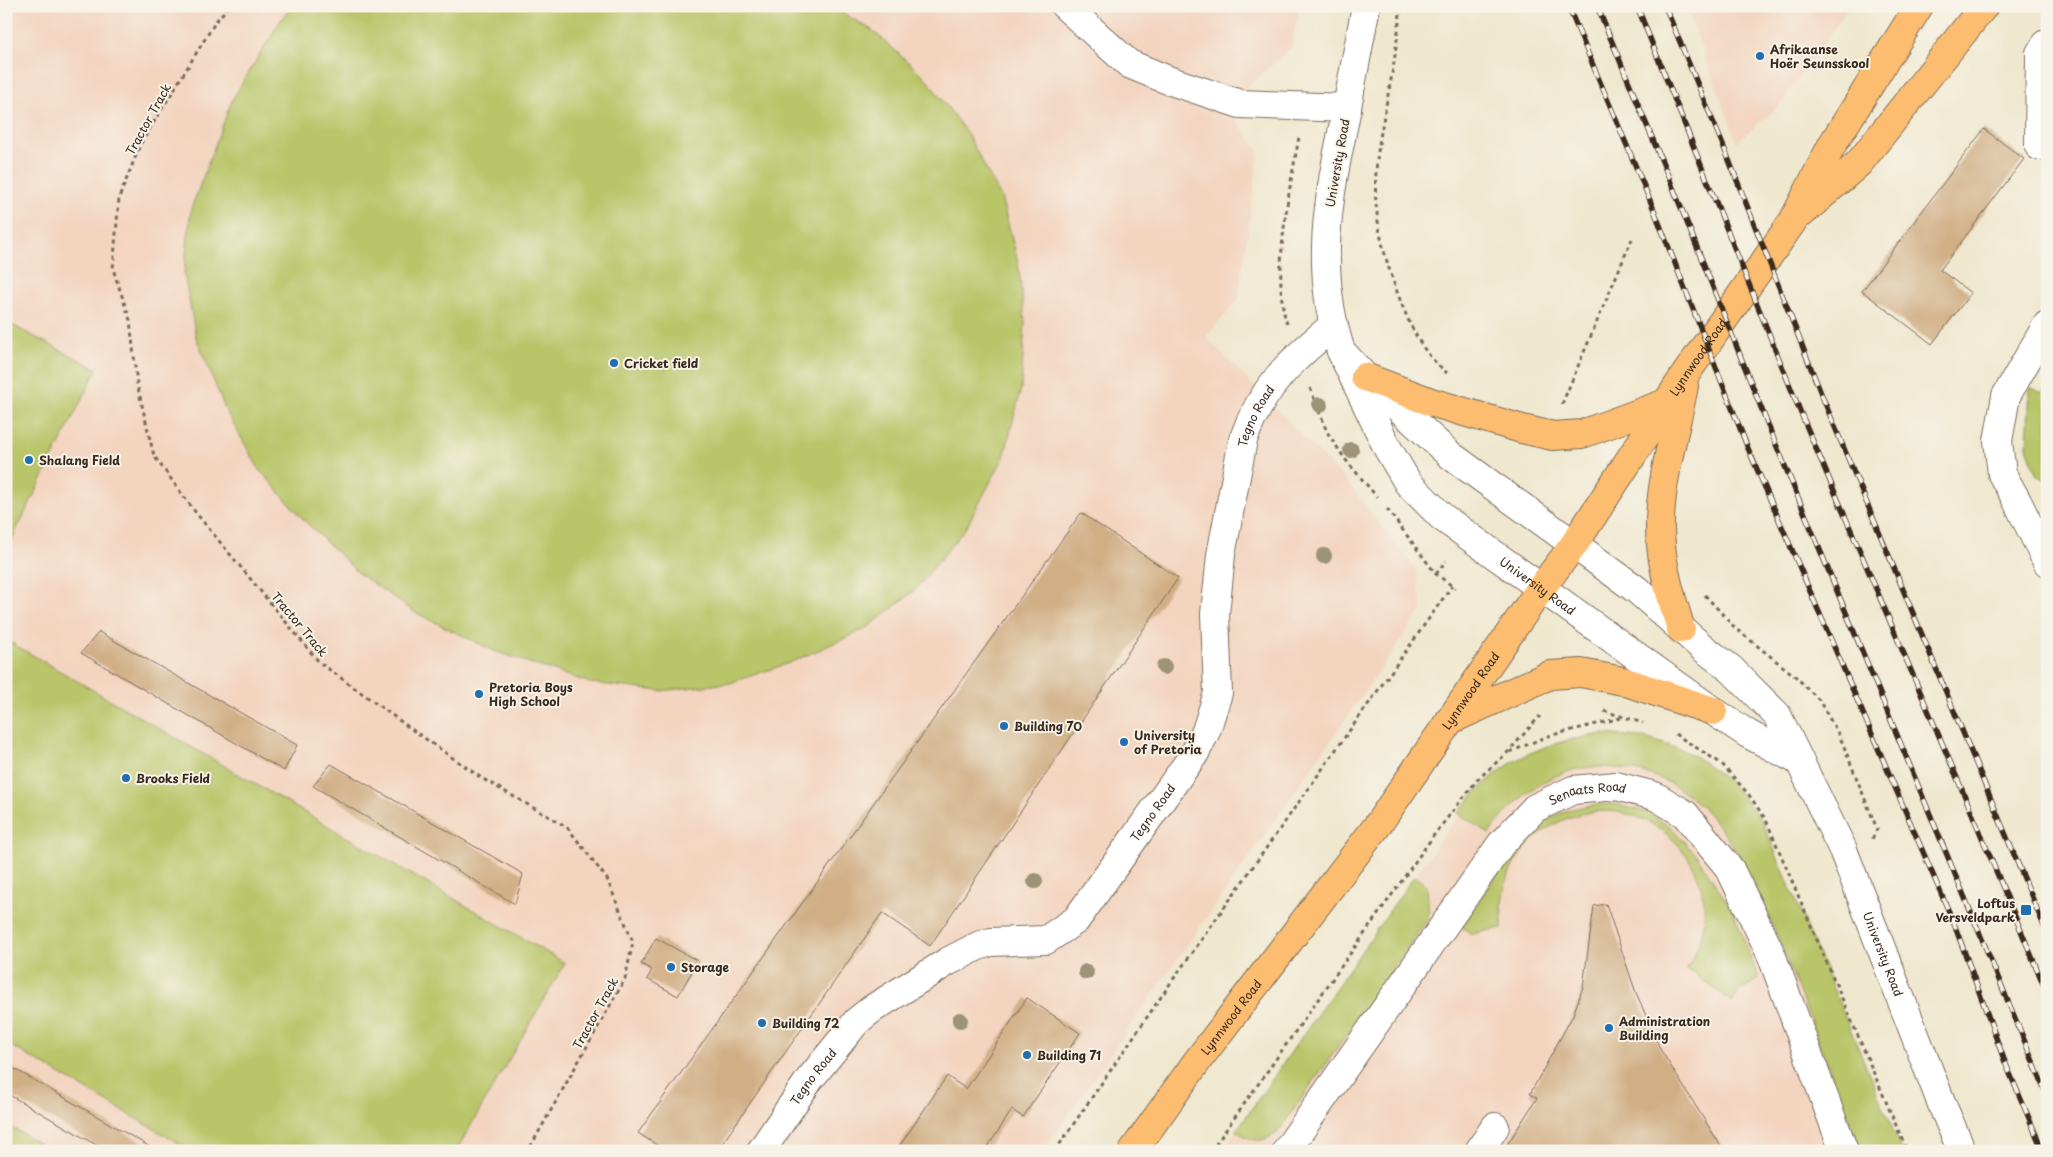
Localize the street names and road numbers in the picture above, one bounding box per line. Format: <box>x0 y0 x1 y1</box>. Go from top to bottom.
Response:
street label: Tractor Track <box>121 80 175 158</box>
street label: University Road <box>1320 117 1354 209</box>
street label: Lynnwood Road <box>1665 314 1731 399</box>
street label: Tegno Road <box>1233 381 1278 448</box>
street label: University Road <box>1496 552 1579 619</box>
street label: Tractor Track <box>268 588 332 660</box>
street label: Lynnwood Road <box>1437 648 1504 733</box>
street label: Senaats Road <box>1545 777 1628 809</box>
street label: Tegno Road <box>1126 780 1179 845</box>
street label: University Road <box>1859 909 1908 999</box>
street label: Tractor Track <box>568 974 622 1052</box>
street label: Lynnwood Road <box>1196 975 1266 1058</box>
street label: Tegno Road <box>786 1044 841 1109</box>

